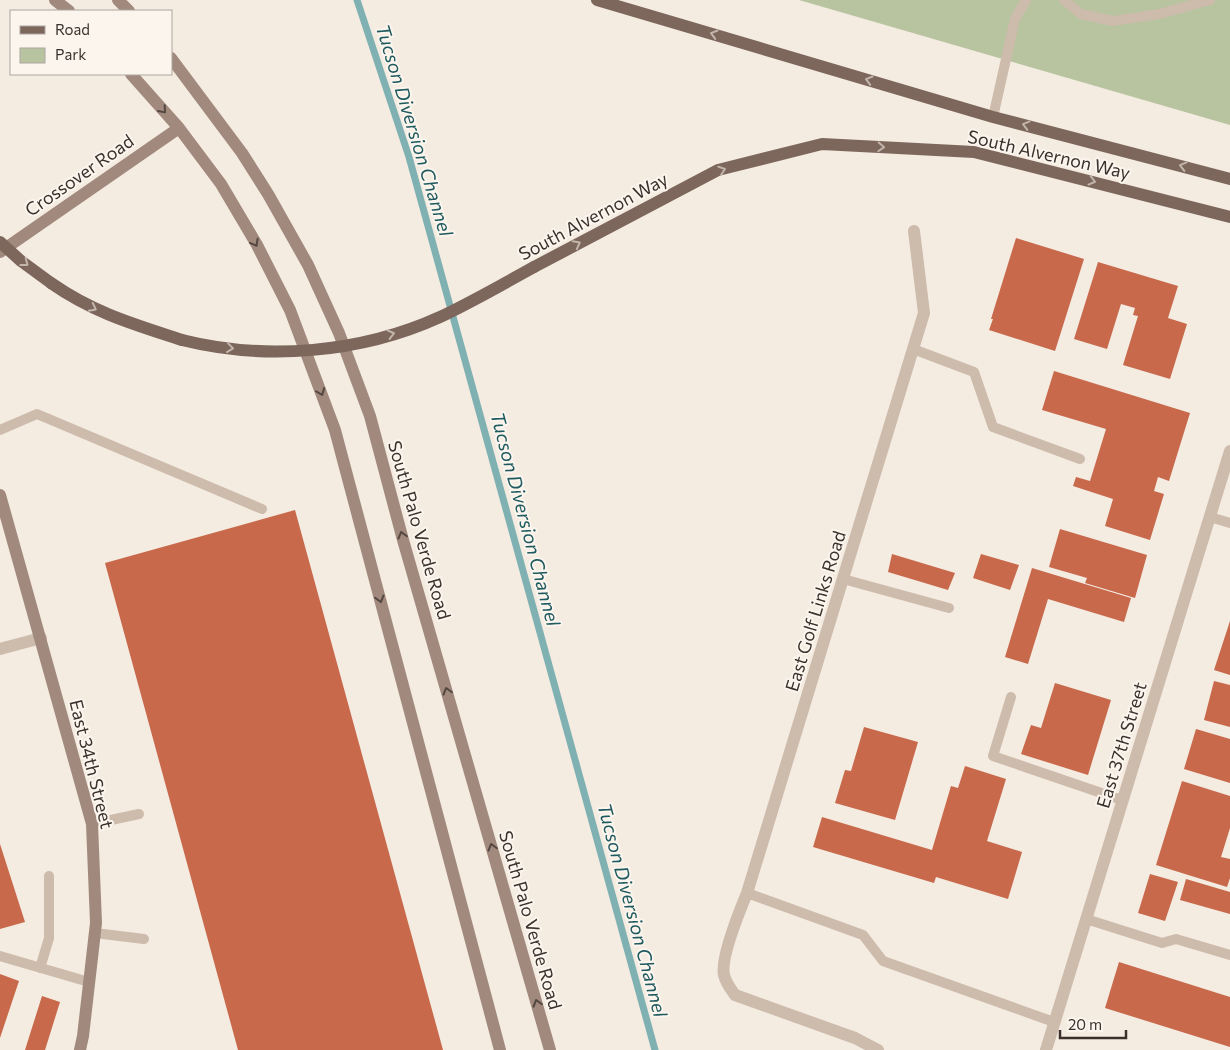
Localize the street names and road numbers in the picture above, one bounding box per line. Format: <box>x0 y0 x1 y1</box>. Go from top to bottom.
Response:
street label: South Alvernon Way <box>966 125 1132 183</box>
street label: Crossover Road <box>20 129 138 221</box>
street label: South Alvernon Way <box>515 167 671 265</box>
street label: South Palo Verde Road <box>384 438 456 622</box>
street label: East Golf Links Road <box>780 528 850 694</box>
street label: East 37th Street <box>1091 679 1151 811</box>
street label: East 34th Street <box>65 697 119 831</box>
street label: South Palo Verde Road <box>495 828 567 1012</box>

